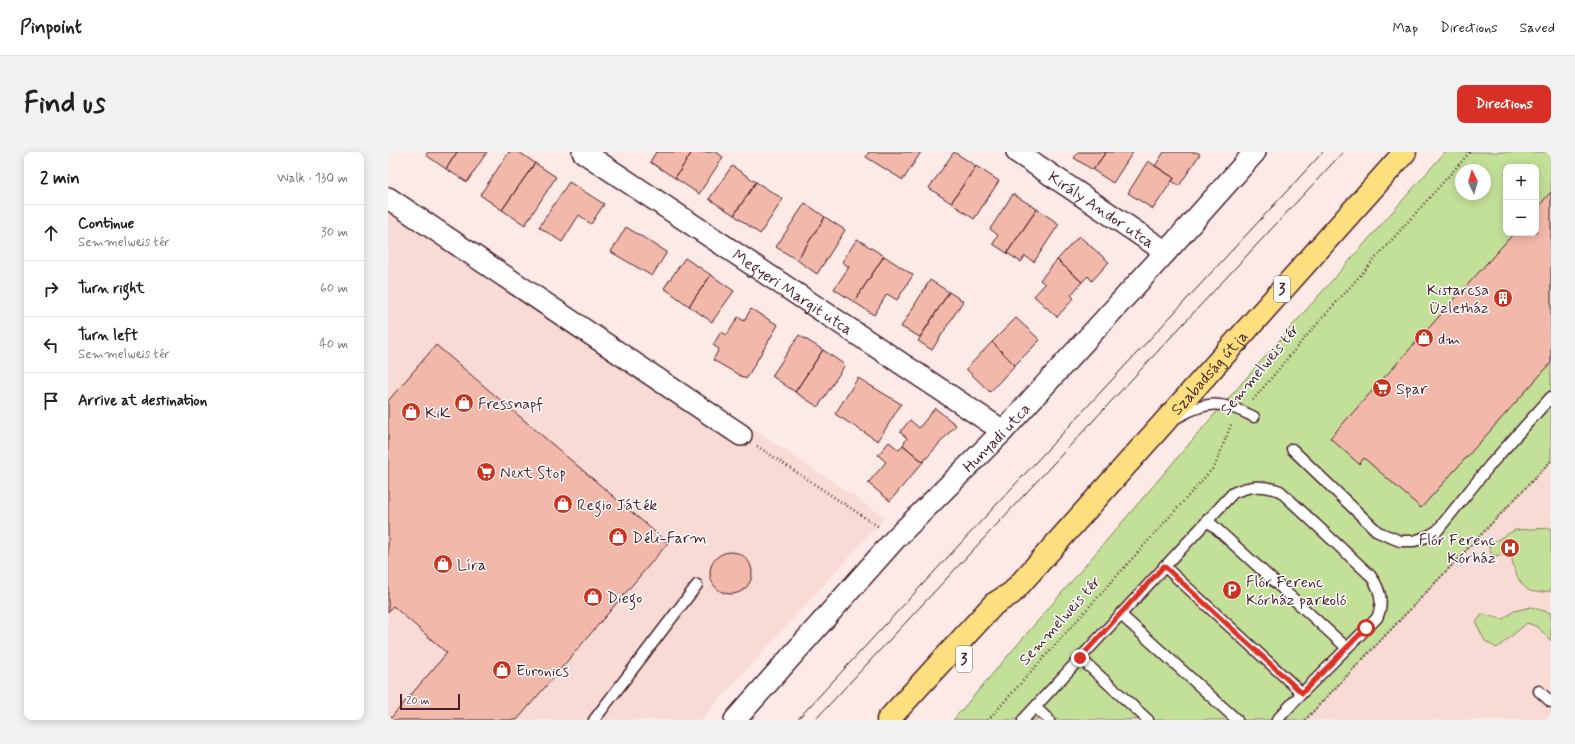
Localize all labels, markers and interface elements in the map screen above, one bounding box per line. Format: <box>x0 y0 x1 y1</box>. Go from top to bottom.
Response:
text: Pinpoint <box>20 15 82 40</box>
text: Map <box>1392 19 1418 37</box>
text: Directions <box>1440 19 1498 37</box>
text: Saved <box>1520 19 1555 37</box>
button: Directions <box>1457 85 1551 123</box>
text: Find us <box>24 86 105 123</box>
north arrow <box>1455 164 1491 200</box>
map controls <box>1503 164 1539 236</box>
button: + <box>1503 164 1539 200</box>
text: 2 min <box>40 167 80 189</box>
street label: Király Andor utca <box>1044 167 1158 253</box>
text: Walk · 130 m <box>277 170 348 187</box>
button: − <box>1503 200 1539 236</box>
text: Continue <box>78 214 134 234</box>
icon: ahead <box>40 222 62 244</box>
text: 30 m <box>321 224 348 241</box>
text: Semmelweis tér <box>78 234 170 251</box>
street label: Megyeri Margit utca <box>728 245 856 340</box>
road number: 3 <box>1274 276 1290 302</box>
icon: right <box>40 278 62 300</box>
text: Turn right <box>78 279 145 299</box>
text: 60 m <box>320 280 348 297</box>
place label: Kistarcsa Üzletház <box>1427 280 1489 319</box>
building icon: Kistarcsa Üzletház <box>1492 287 1514 309</box>
street label: Semmelweis tér <box>1216 320 1305 420</box>
text: Turn left <box>78 326 138 346</box>
street label: Szabadság útja <box>1167 326 1253 420</box>
shop icon: dm <box>1413 327 1435 349</box>
place label: dm <box>1438 329 1461 350</box>
icon: left <box>40 334 62 356</box>
text: 40 m <box>319 336 348 353</box>
text: Semmelweis tér <box>78 346 170 363</box>
supermarket icon: Spar <box>1371 377 1393 399</box>
place label: Spar <box>1396 379 1428 400</box>
icon: arrive <box>40 390 62 412</box>
text: Arrive at destination <box>78 391 207 411</box>
shop icon: Fressnapf <box>453 392 475 414</box>
place label: Fressnapf <box>478 394 543 415</box>
street label: Hunyadi utca <box>959 399 1036 478</box>
shop icon: KiK <box>400 401 422 423</box>
place label: KiK <box>425 403 451 424</box>
supermarket icon: Next Stop <box>475 461 497 483</box>
place label: Next Stop <box>500 463 566 484</box>
shop icon: Regio Játék <box>552 493 574 515</box>
place label: Regio Játék <box>577 495 657 517</box>
shop icon: Déli-Farm <box>607 526 629 548</box>
place label: Déli-Farm <box>632 528 707 549</box>
place label: Flór Ferenc Kórház <box>1419 530 1496 569</box>
hospital icon: Flór Ferenc Kórház <box>1499 537 1521 559</box>
shop icon: Líra <box>432 553 454 575</box>
place label: Líra <box>457 555 486 576</box>
street label: Semmelweis tér <box>1015 572 1106 670</box>
place label: Flór Ferenc Kórház parkoló <box>1246 572 1347 611</box>
parking icon: Flór Ferenc Kórház parkoló <box>1221 579 1243 601</box>
shop icon: Diego <box>582 586 604 608</box>
place label: Diego <box>607 588 642 610</box>
route start <box>1357 619 1375 637</box>
road number: 3 <box>956 646 972 672</box>
route end <box>1071 649 1089 667</box>
shop icon: Euronics <box>491 659 513 681</box>
place label: Euronics <box>516 661 569 682</box>
scale bar <box>400 692 460 711</box>
text: 20 m <box>406 694 429 708</box>

